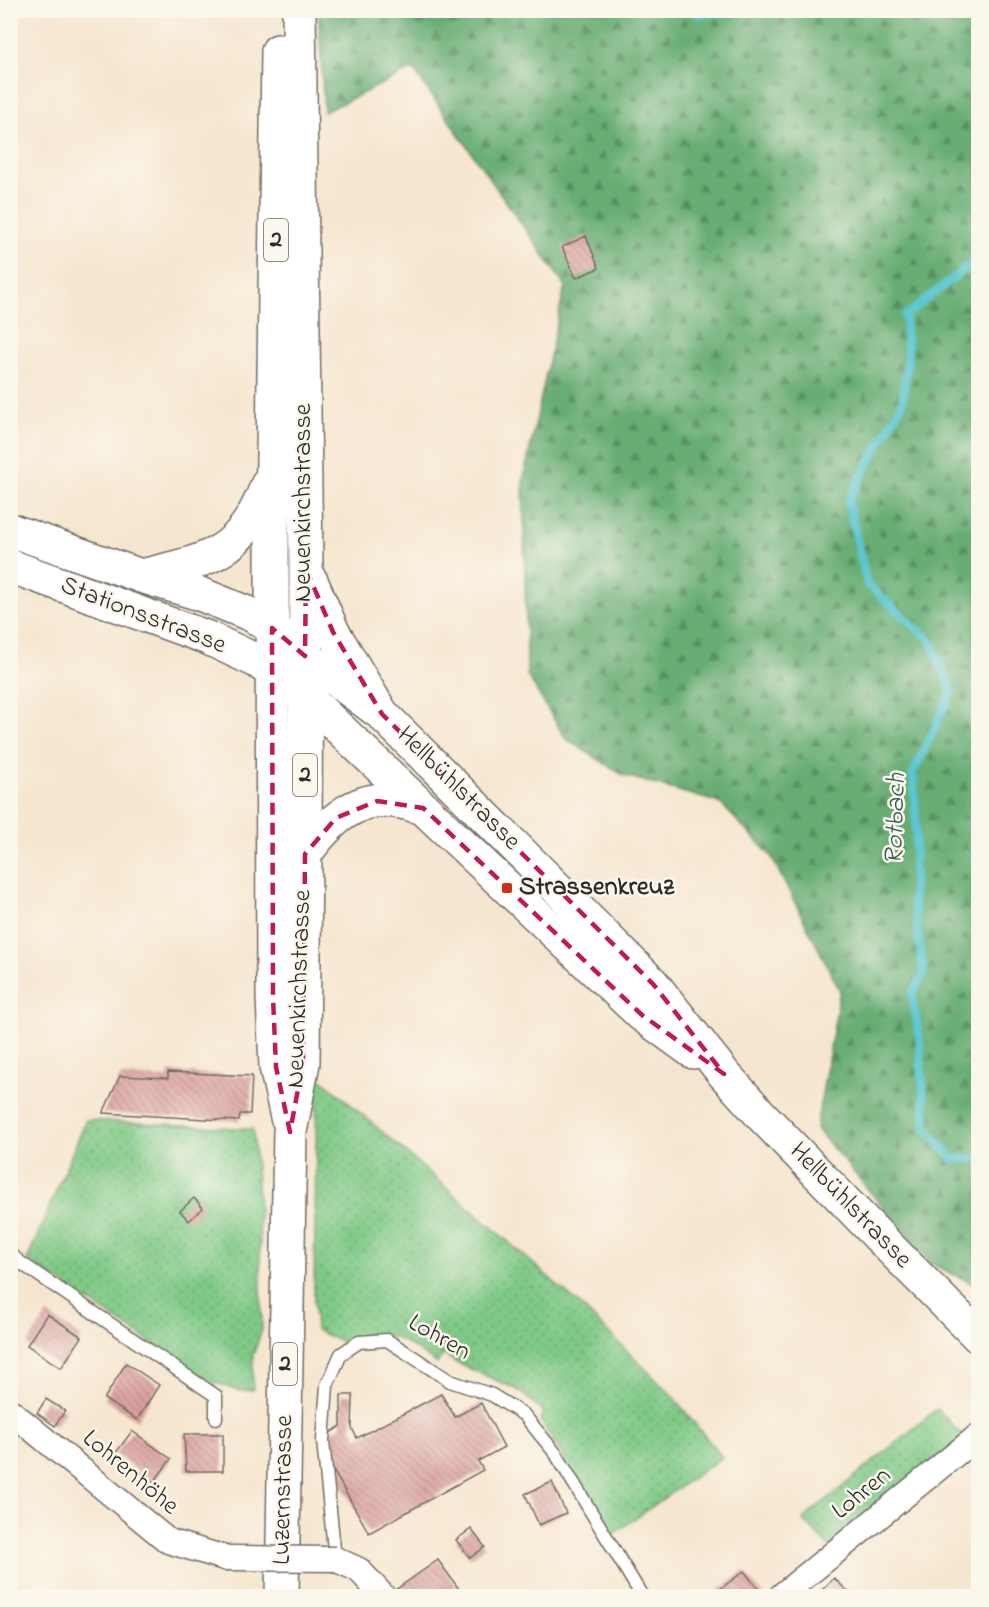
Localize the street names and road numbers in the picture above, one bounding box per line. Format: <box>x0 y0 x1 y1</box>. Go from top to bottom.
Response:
road number: 2 <box>264 219 288 261</box>
street label: Neuenkirchstrasse <box>285 403 323 602</box>
street label: Stationsstrasse <box>55 567 232 665</box>
street label: Hellbühlstrasse <box>387 718 529 860</box>
road number: 2 <box>293 754 317 796</box>
street label: Neuenkirchstrasse <box>278 889 322 1089</box>
street label: Hellbühlstrasse <box>780 1134 920 1278</box>
street label: Lohren <box>400 1305 478 1371</box>
road number: 2 <box>273 1343 297 1385</box>
street label: Luzernstrasse <box>264 1414 304 1565</box>
street label: Lohrenhöhe <box>73 1421 187 1525</box>
street label: Lohren <box>824 1458 900 1530</box>

